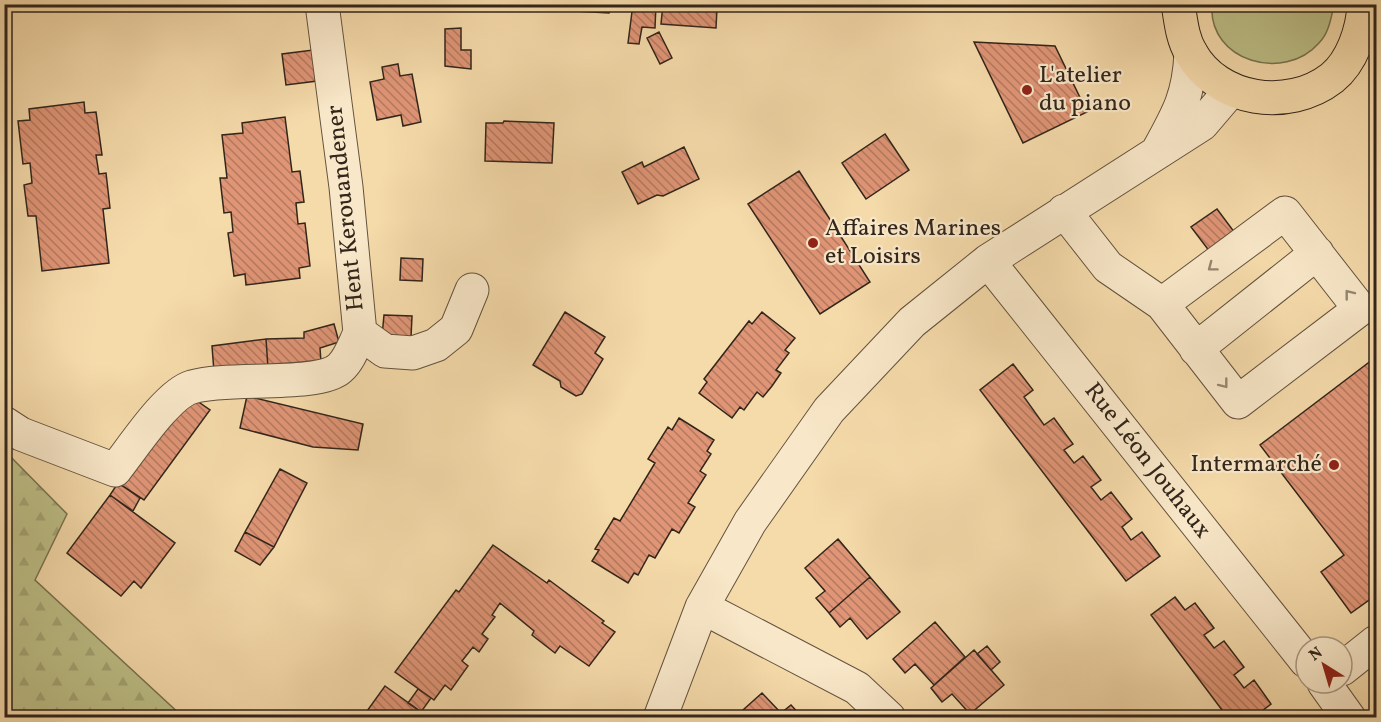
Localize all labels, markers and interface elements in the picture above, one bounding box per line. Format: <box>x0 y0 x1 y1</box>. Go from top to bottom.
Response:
place label: L'atelier du piano <box>1039 59 1131 121</box>
marker: L'atelier du piano <box>1020 83 1034 97</box>
street label: Hent Kerouandener <box>318 103 374 313</box>
place label: Affaires Marines et Loisirs <box>825 212 1001 274</box>
marker: Affaires Marines et Loisirs <box>806 236 820 250</box>
one-way arrow <box>1208 260 1219 271</box>
one-way arrow <box>1345 290 1356 301</box>
street label: Rue Léon Jouhaux <box>1075 376 1219 546</box>
one-way arrow <box>1216 377 1227 388</box>
place label: Intermarché <box>1191 448 1322 482</box>
marker: Intermarché <box>1327 458 1341 472</box>
north arrow <box>1294 635 1354 695</box>
text: N <box>1305 642 1328 667</box>

